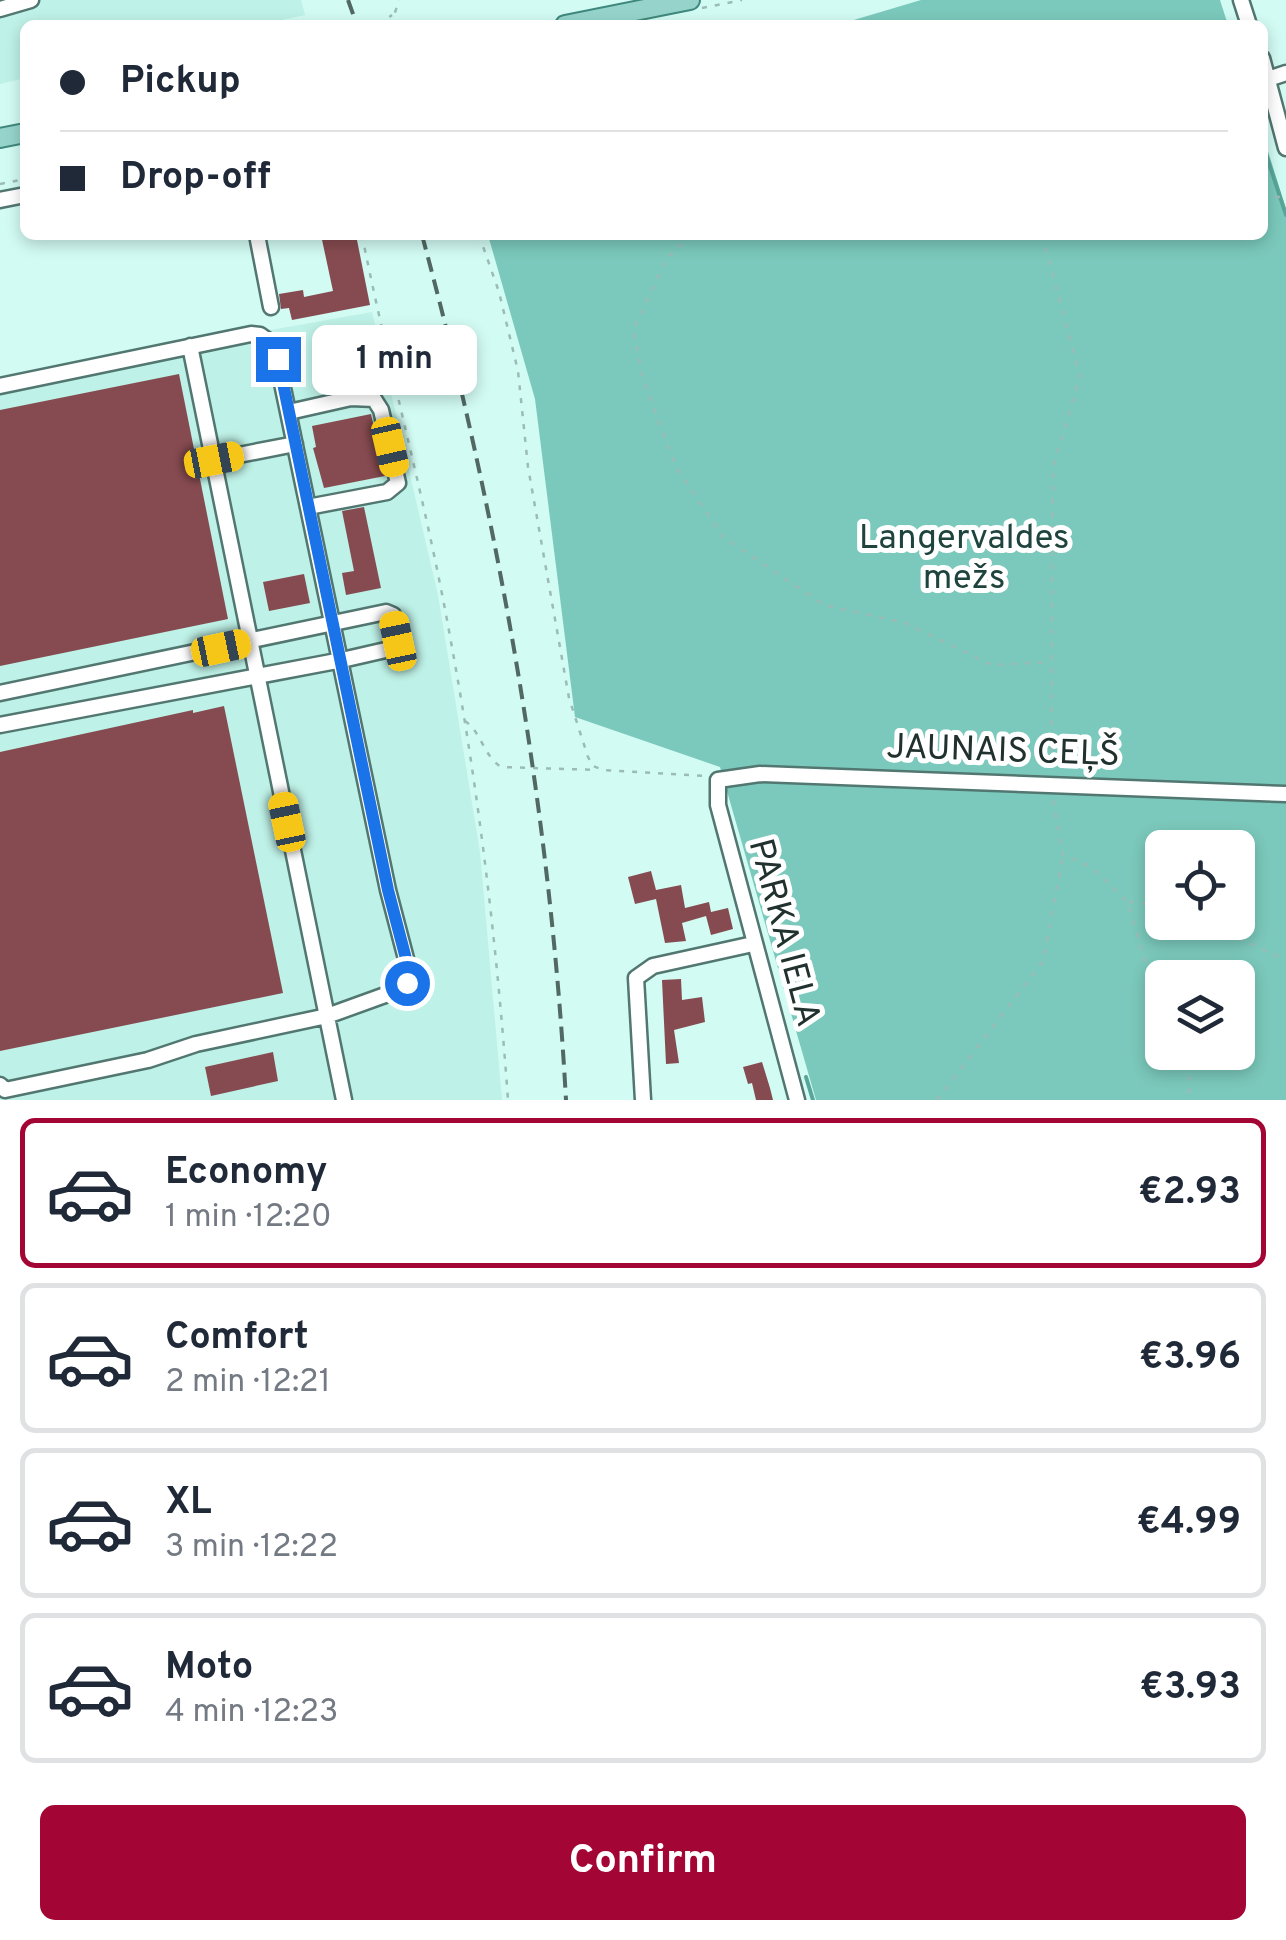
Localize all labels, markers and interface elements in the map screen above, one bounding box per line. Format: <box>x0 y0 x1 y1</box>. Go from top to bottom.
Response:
text: Pickup <box>120 58 241 107</box>
text: Drop-off <box>120 154 271 203</box>
callout: 1 min <box>313 324 478 394</box>
route end <box>256 337 301 382</box>
text: 1 min <box>356 340 433 380</box>
car <box>369 414 411 480</box>
car <box>182 440 246 480</box>
park label: Langervaldes mežs <box>859 517 1069 601</box>
car <box>377 609 419 673</box>
car <box>189 627 253 669</box>
street label: JAUNAIS CEĻŠ <box>885 725 1121 778</box>
car <box>266 790 308 854</box>
map controls <box>1145 830 1255 1070</box>
button: locate <box>1145 830 1255 940</box>
street label: PARKA IELA <box>737 834 829 1032</box>
button: layers <box>1145 960 1255 1070</box>
route start <box>385 961 430 1006</box>
icon: car <box>45 1148 135 1238</box>
text: Economy <box>165 1149 327 1198</box>
text: €2.93 <box>1138 1169 1241 1218</box>
text: 1 min · 12:20 <box>165 1198 332 1238</box>
icon: car <box>45 1313 135 1403</box>
text: Comfort <box>165 1314 309 1363</box>
text: €3.96 <box>1139 1334 1241 1383</box>
text: 2 min · 12:21 <box>165 1363 331 1403</box>
icon: car <box>45 1478 135 1568</box>
text: XL <box>165 1479 212 1528</box>
text: €4.99 <box>1137 1499 1241 1548</box>
text: 3 min · 12:22 <box>165 1528 338 1568</box>
icon: car <box>45 1643 135 1733</box>
text: Moto <box>165 1644 253 1693</box>
text: €3.93 <box>1140 1664 1241 1713</box>
text: 4 min · 12:23 <box>165 1693 338 1733</box>
button: Confirm <box>40 1805 1246 1920</box>

